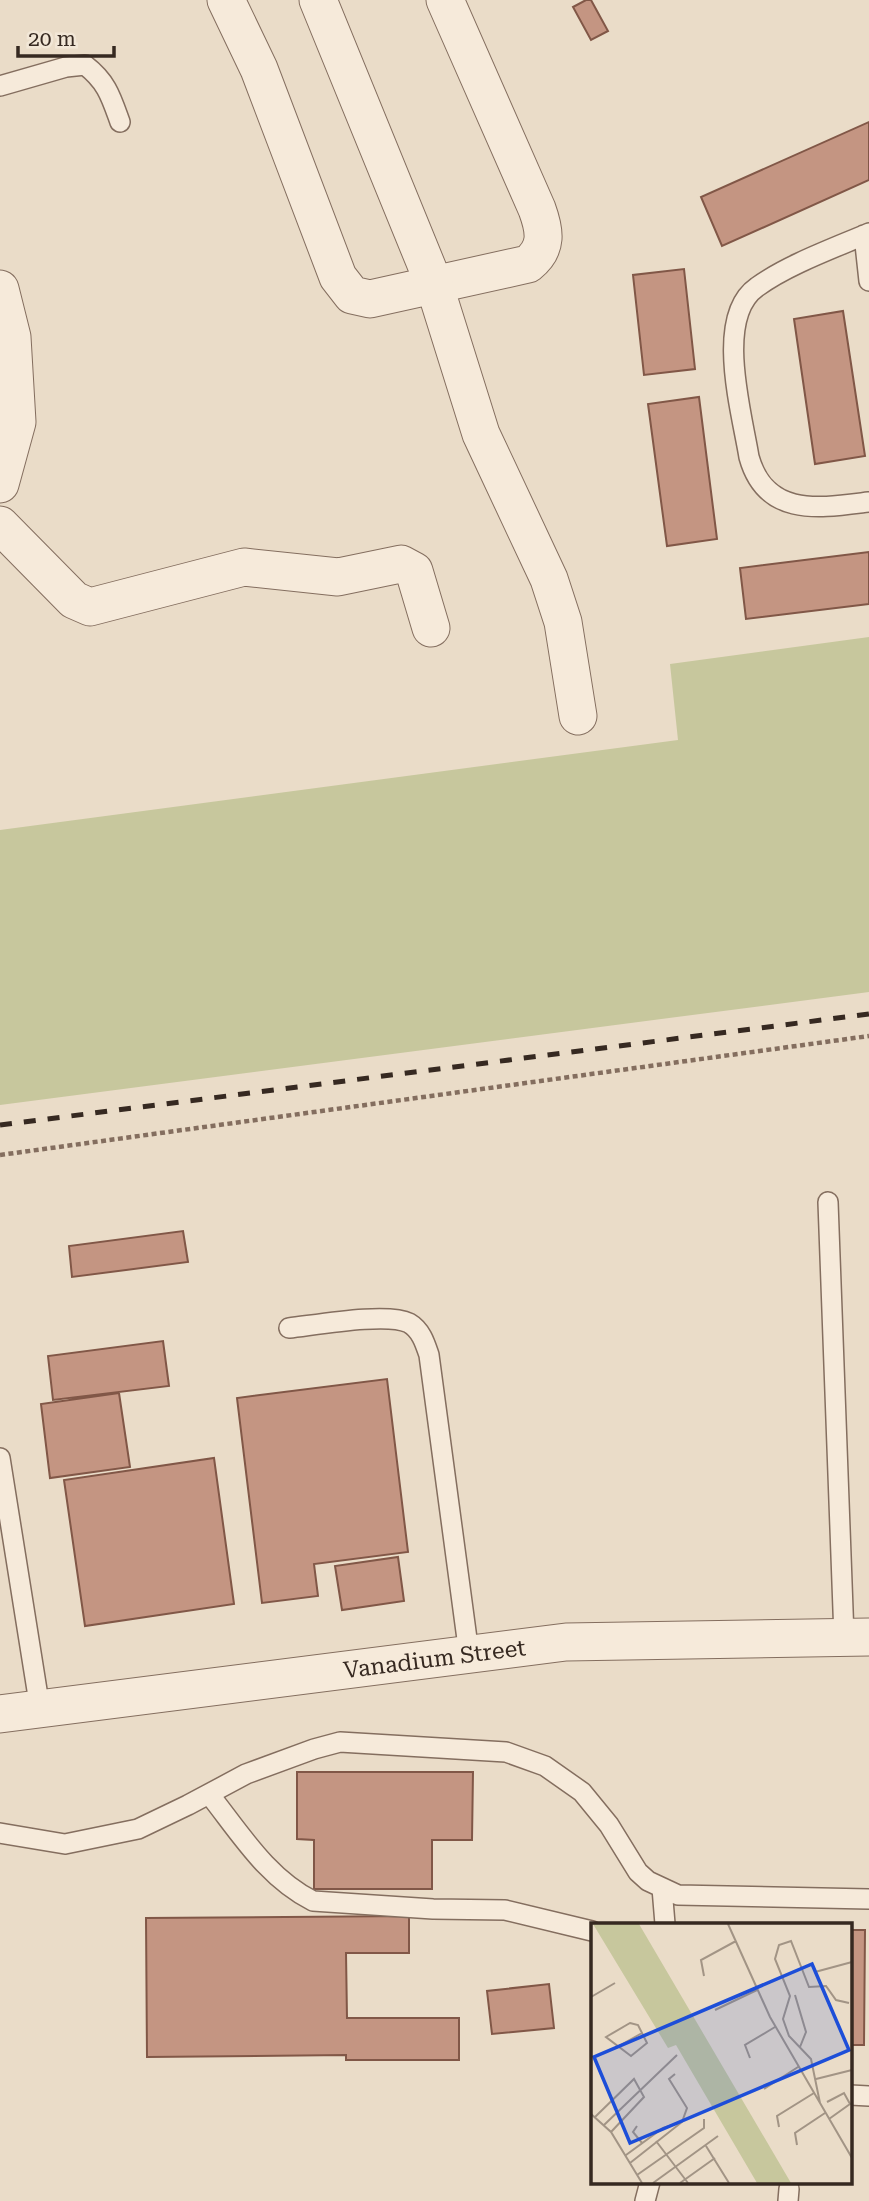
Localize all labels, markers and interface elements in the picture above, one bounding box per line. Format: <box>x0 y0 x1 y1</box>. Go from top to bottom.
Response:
scale bar <box>18 14 114 58</box>
text: 20 m <box>28 27 76 51</box>
street label: Vanadium Street <box>342 1634 528 1684</box>
inset map <box>591 1923 852 2184</box>

